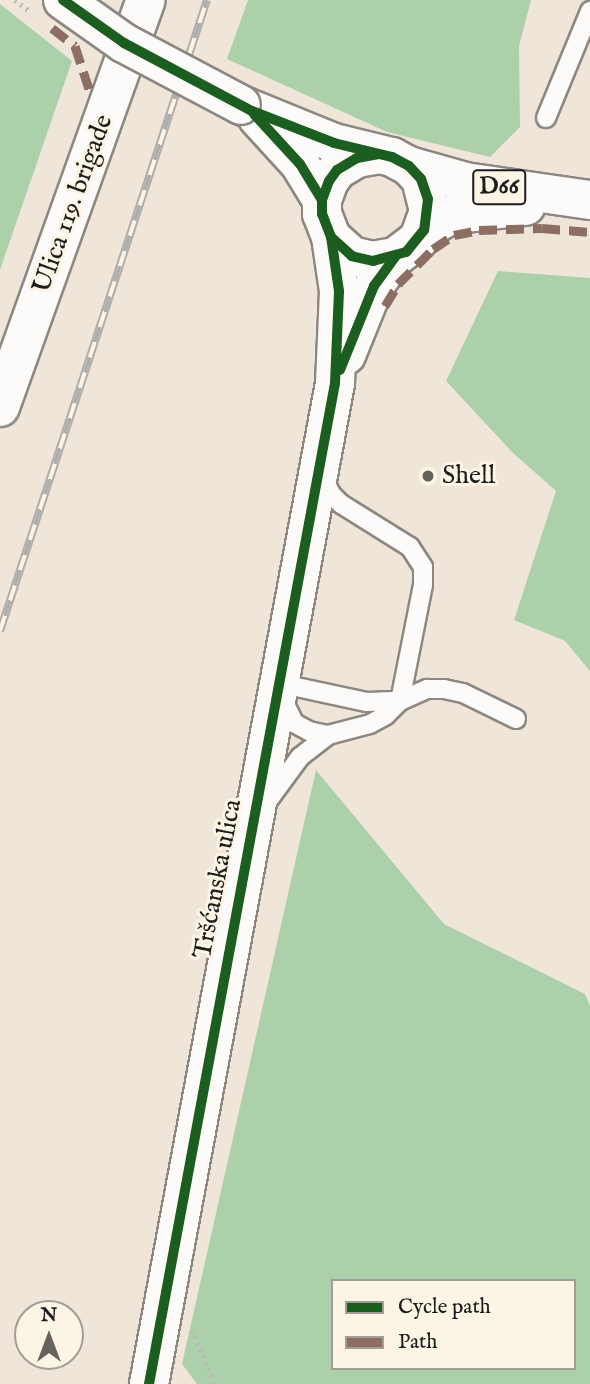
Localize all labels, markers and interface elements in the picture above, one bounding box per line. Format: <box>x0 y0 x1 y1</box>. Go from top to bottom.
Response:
street label: Ulica 119. brigade <box>26 110 120 298</box>
road number: D66 <box>471 167 527 208</box>
place label: Shell <box>442 460 495 492</box>
marker: Shell <box>420 468 436 484</box>
street label: Tršćanska ulica <box>187 797 249 961</box>
legend <box>331 1279 576 1370</box>
text: Cycle path <box>398 1294 491 1321</box>
north arrow <box>14 1300 84 1370</box>
text: N <box>41 1304 57 1328</box>
text: Path <box>398 1329 437 1356</box>

